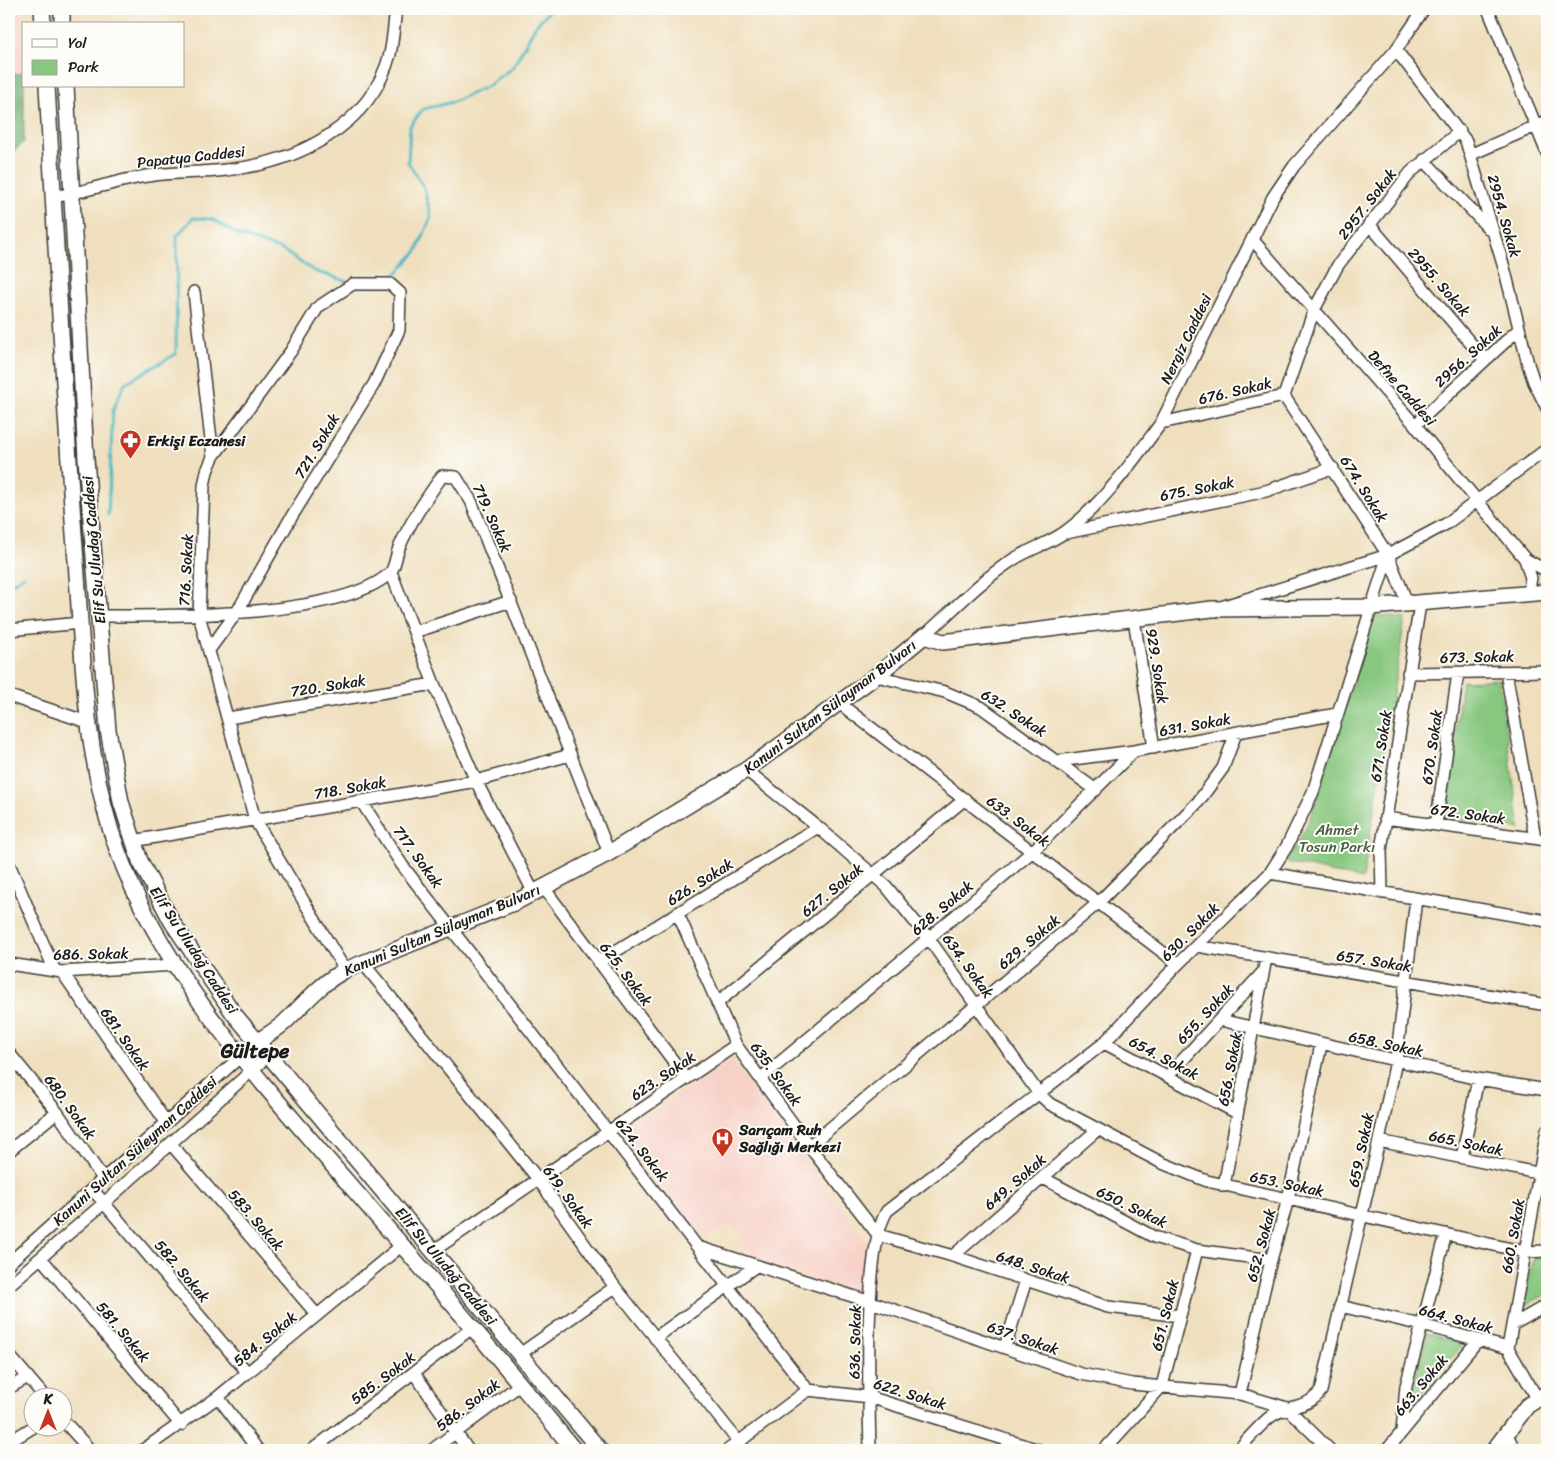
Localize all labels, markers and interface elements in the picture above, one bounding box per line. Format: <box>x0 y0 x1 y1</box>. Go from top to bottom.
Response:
legend <box>22 22 185 88</box>
text: Yol <box>68 30 87 56</box>
text: Park <box>68 54 99 80</box>
street label: Papatya Caddesi <box>136 138 247 176</box>
street label: 2957. Sokak <box>1331 163 1403 245</box>
street label: 2954. Sokak <box>1480 171 1528 261</box>
street label: 2955. Sokak <box>1401 241 1477 323</box>
street label: Nergiz Caddesi <box>1153 289 1219 389</box>
street label: 2956. Sokak <box>1428 318 1508 394</box>
street label: Defne Caddesi <box>1361 344 1443 433</box>
street label: 676. Sokak <box>1196 370 1274 412</box>
street label: 721. Sokak <box>287 408 347 484</box>
place label: Erkişi Eczanesi <box>147 428 246 454</box>
pharmacy icon: Erkişi Eczanesi <box>119 429 143 460</box>
street label: 674. Sokak <box>1333 450 1395 528</box>
street label: 675. Sokak <box>1158 469 1236 509</box>
street label: Elif Su Uludağ Caddesi <box>74 474 113 625</box>
street label: 719. Sokak <box>465 479 519 557</box>
street label: 716. Sokak <box>171 533 201 607</box>
street label: 929. Sokak <box>1138 626 1176 706</box>
street label: Kanuni Sultan Sülayman Bulvarı <box>738 633 922 781</box>
street label: 673. Sokak <box>1440 643 1514 671</box>
street label: 720. Sokak <box>289 667 367 705</box>
street label: 632. Sokak <box>976 682 1052 744</box>
street label: 631. Sokak <box>1157 706 1233 744</box>
street label: 671. Sokak <box>1362 708 1400 784</box>
street label: 670. Sokak <box>1414 708 1450 786</box>
street label: 718. Sokak <box>312 769 388 807</box>
street label: 633. Sokak <box>981 788 1055 854</box>
street label: 672. Sokak <box>1429 796 1507 832</box>
park label: Ahmet Tosun Parkı <box>1299 817 1375 860</box>
street label: 717. Sokak <box>386 820 450 894</box>
street label: 626. Sokak <box>661 851 739 913</box>
street label: 627. Sokak <box>795 856 869 924</box>
street label: 628. Sokak <box>905 874 979 942</box>
street label: Kanuni Sultan Sülayman Bulvarı <box>340 877 544 983</box>
street label: Elif Su Uludağ Caddesi <box>143 881 246 1020</box>
street label: 630. Sokak <box>1154 896 1226 968</box>
street label: 629. Sokak <box>992 908 1066 976</box>
street label: 634. Sokak <box>935 928 1001 1004</box>
street label: 625. Sokak <box>593 936 659 1012</box>
street label: 686. Sokak <box>53 940 129 968</box>
street label: 657. Sokak <box>1335 942 1413 980</box>
street label: 655. Sokak <box>1170 977 1240 1051</box>
street label: 681. Sokak <box>93 1002 157 1076</box>
street label: 658. Sokak <box>1346 1023 1426 1065</box>
street label: 654. Sokak <box>1124 1029 1204 1087</box>
street label: 656. Sokak <box>1210 1030 1250 1108</box>
district label: Gültepe <box>220 1034 290 1069</box>
street label: 635. Sokak <box>743 1036 809 1112</box>
street label: 623. Sokak <box>625 1044 701 1108</box>
street label: 680. Sokak <box>37 1069 103 1145</box>
street label: Kanuni Sultan Süleyman Caddesi <box>46 1069 224 1233</box>
street label: 659. Sokak <box>1340 1110 1382 1190</box>
street label: 624. Sokak <box>609 1112 675 1188</box>
place label: Sarıçam Ruh Sağlığı Merkezi <box>738 1117 841 1160</box>
street label: 665. Sokak <box>1427 1122 1505 1164</box>
hospital icon: Sarıçam Ruh Sağlığı Merkezi <box>711 1127 735 1158</box>
street label: 649. Sokak <box>978 1147 1052 1217</box>
street label: 619. Sokak <box>536 1160 600 1234</box>
street label: 653. Sokak <box>1248 1164 1326 1205</box>
street label: 650. Sokak <box>1092 1179 1172 1235</box>
street label: 583. Sokak <box>221 1183 291 1257</box>
street label: 660. Sokak <box>1494 1197 1532 1275</box>
street label: Elif Su Uludağ Caddesi <box>388 1201 504 1332</box>
street label: 652. Sokak <box>1239 1205 1283 1285</box>
street label: 582. Sokak <box>148 1234 216 1308</box>
street label: 648. Sokak <box>993 1243 1073 1291</box>
street label: 651. Sokak <box>1144 1276 1186 1354</box>
street label: 581. Sokak <box>89 1295 157 1369</box>
street label: 664. Sokak <box>1416 1297 1496 1341</box>
street label: 584. Sokak <box>227 1305 303 1373</box>
street label: 636. Sokak <box>841 1305 869 1379</box>
street label: 637. Sokak <box>984 1314 1062 1362</box>
street label: 585. Sokak <box>345 1345 421 1411</box>
street label: 663. Sokak <box>1387 1348 1455 1422</box>
street label: 622. Sokak <box>870 1371 950 1417</box>
street label: 586. Sokak <box>430 1372 506 1438</box>
north arrow <box>22 1386 72 1436</box>
text: K <box>43 1387 54 1412</box>

